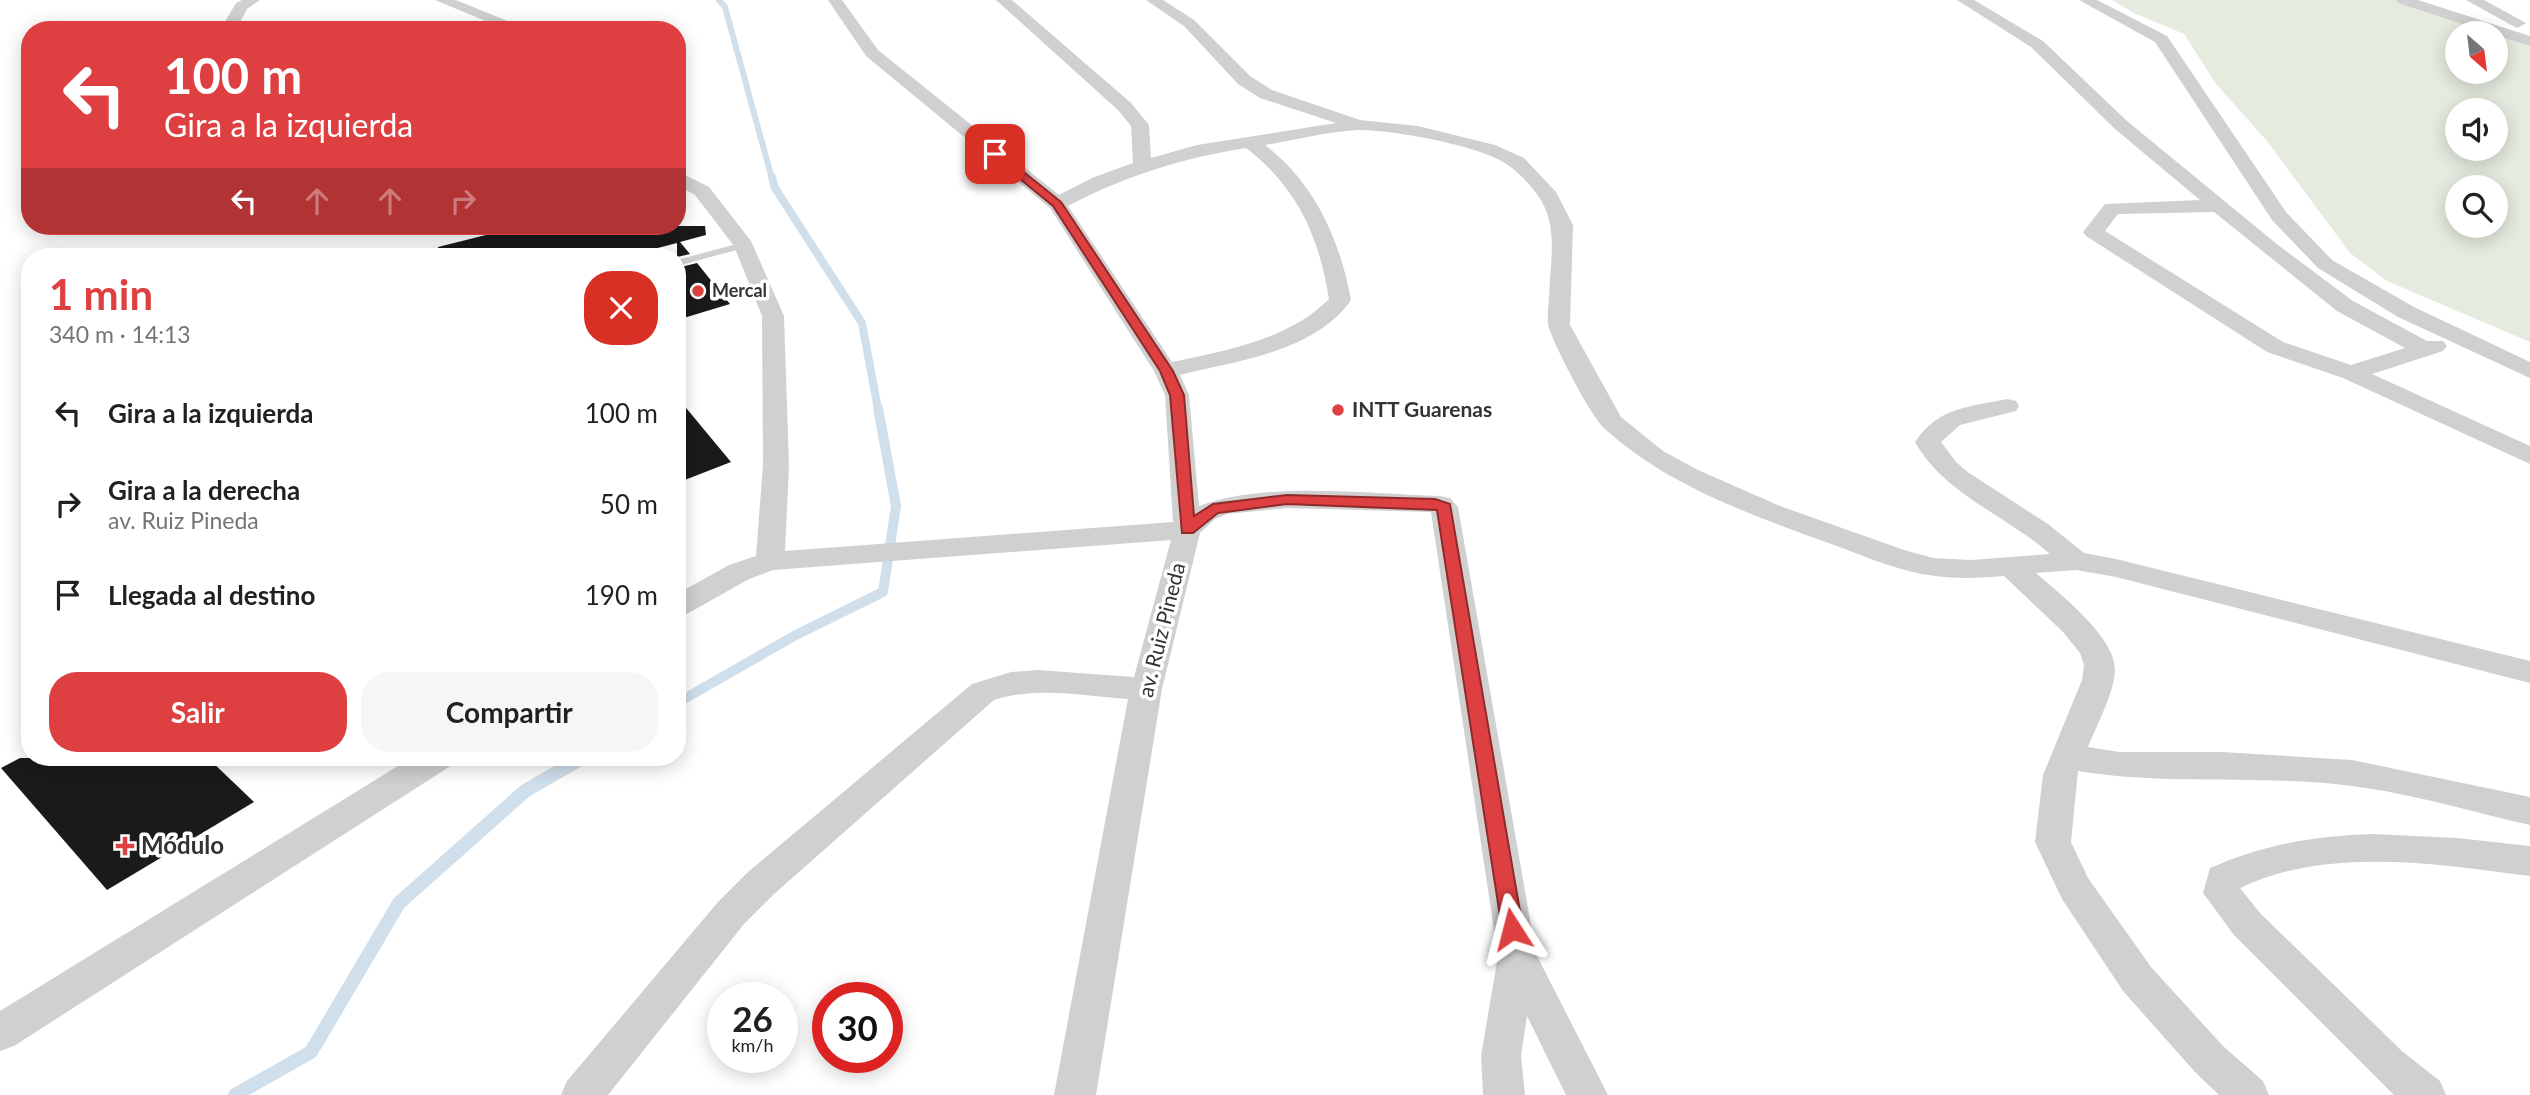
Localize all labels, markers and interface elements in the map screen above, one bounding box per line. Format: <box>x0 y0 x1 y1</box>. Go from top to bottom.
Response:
north arrow <box>2445 21 2508 84</box>
map controls <box>2445 21 2508 238</box>
text: 100 m <box>164 46 302 104</box>
icon: left <box>49 49 140 140</box>
button: sound <box>2445 98 2508 161</box>
text: Gira a la izquierda <box>164 105 413 144</box>
pin <box>965 124 1025 184</box>
icon: arrive <box>976 135 1014 173</box>
button: search <box>2445 175 2508 238</box>
icon: left <box>225 182 263 220</box>
icon: ahead <box>298 182 336 220</box>
icon: ahead <box>371 182 409 220</box>
icon: right <box>444 182 482 220</box>
text: 1 min <box>49 269 153 319</box>
button: close <box>584 271 658 345</box>
place label: Mercal <box>712 279 767 301</box>
marker: Mercal <box>690 283 706 299</box>
text: 340 m · 14:13 <box>49 320 191 348</box>
icon: left <box>49 394 87 432</box>
place label: INTT Guarenas <box>1352 396 1492 421</box>
text: Gira a la izquierda <box>108 397 314 429</box>
text: 100 m <box>585 397 658 429</box>
marker: INTT Guarenas <box>1330 402 1346 418</box>
text: Gira a la derecha <box>108 474 300 506</box>
icon: right <box>49 485 87 523</box>
text: 50 m <box>600 488 658 520</box>
text: av. Ruiz Pineda <box>108 506 259 534</box>
street label: av. Ruiz Pineda <box>1132 560 1189 699</box>
icon: arrive <box>49 576 87 614</box>
text: Llegada al destino <box>108 579 315 611</box>
text: 190 m <box>585 579 658 611</box>
button: Salir <box>49 672 347 752</box>
button: Compartir <box>361 672 658 752</box>
place label: Módulo <box>141 830 224 859</box>
marker: Módulo <box>115 836 135 856</box>
position arrow <box>1475 892 1549 966</box>
speed limit sign: 30 <box>812 982 903 1073</box>
text: 26 <box>732 997 773 1039</box>
text: km/h <box>731 1034 774 1056</box>

